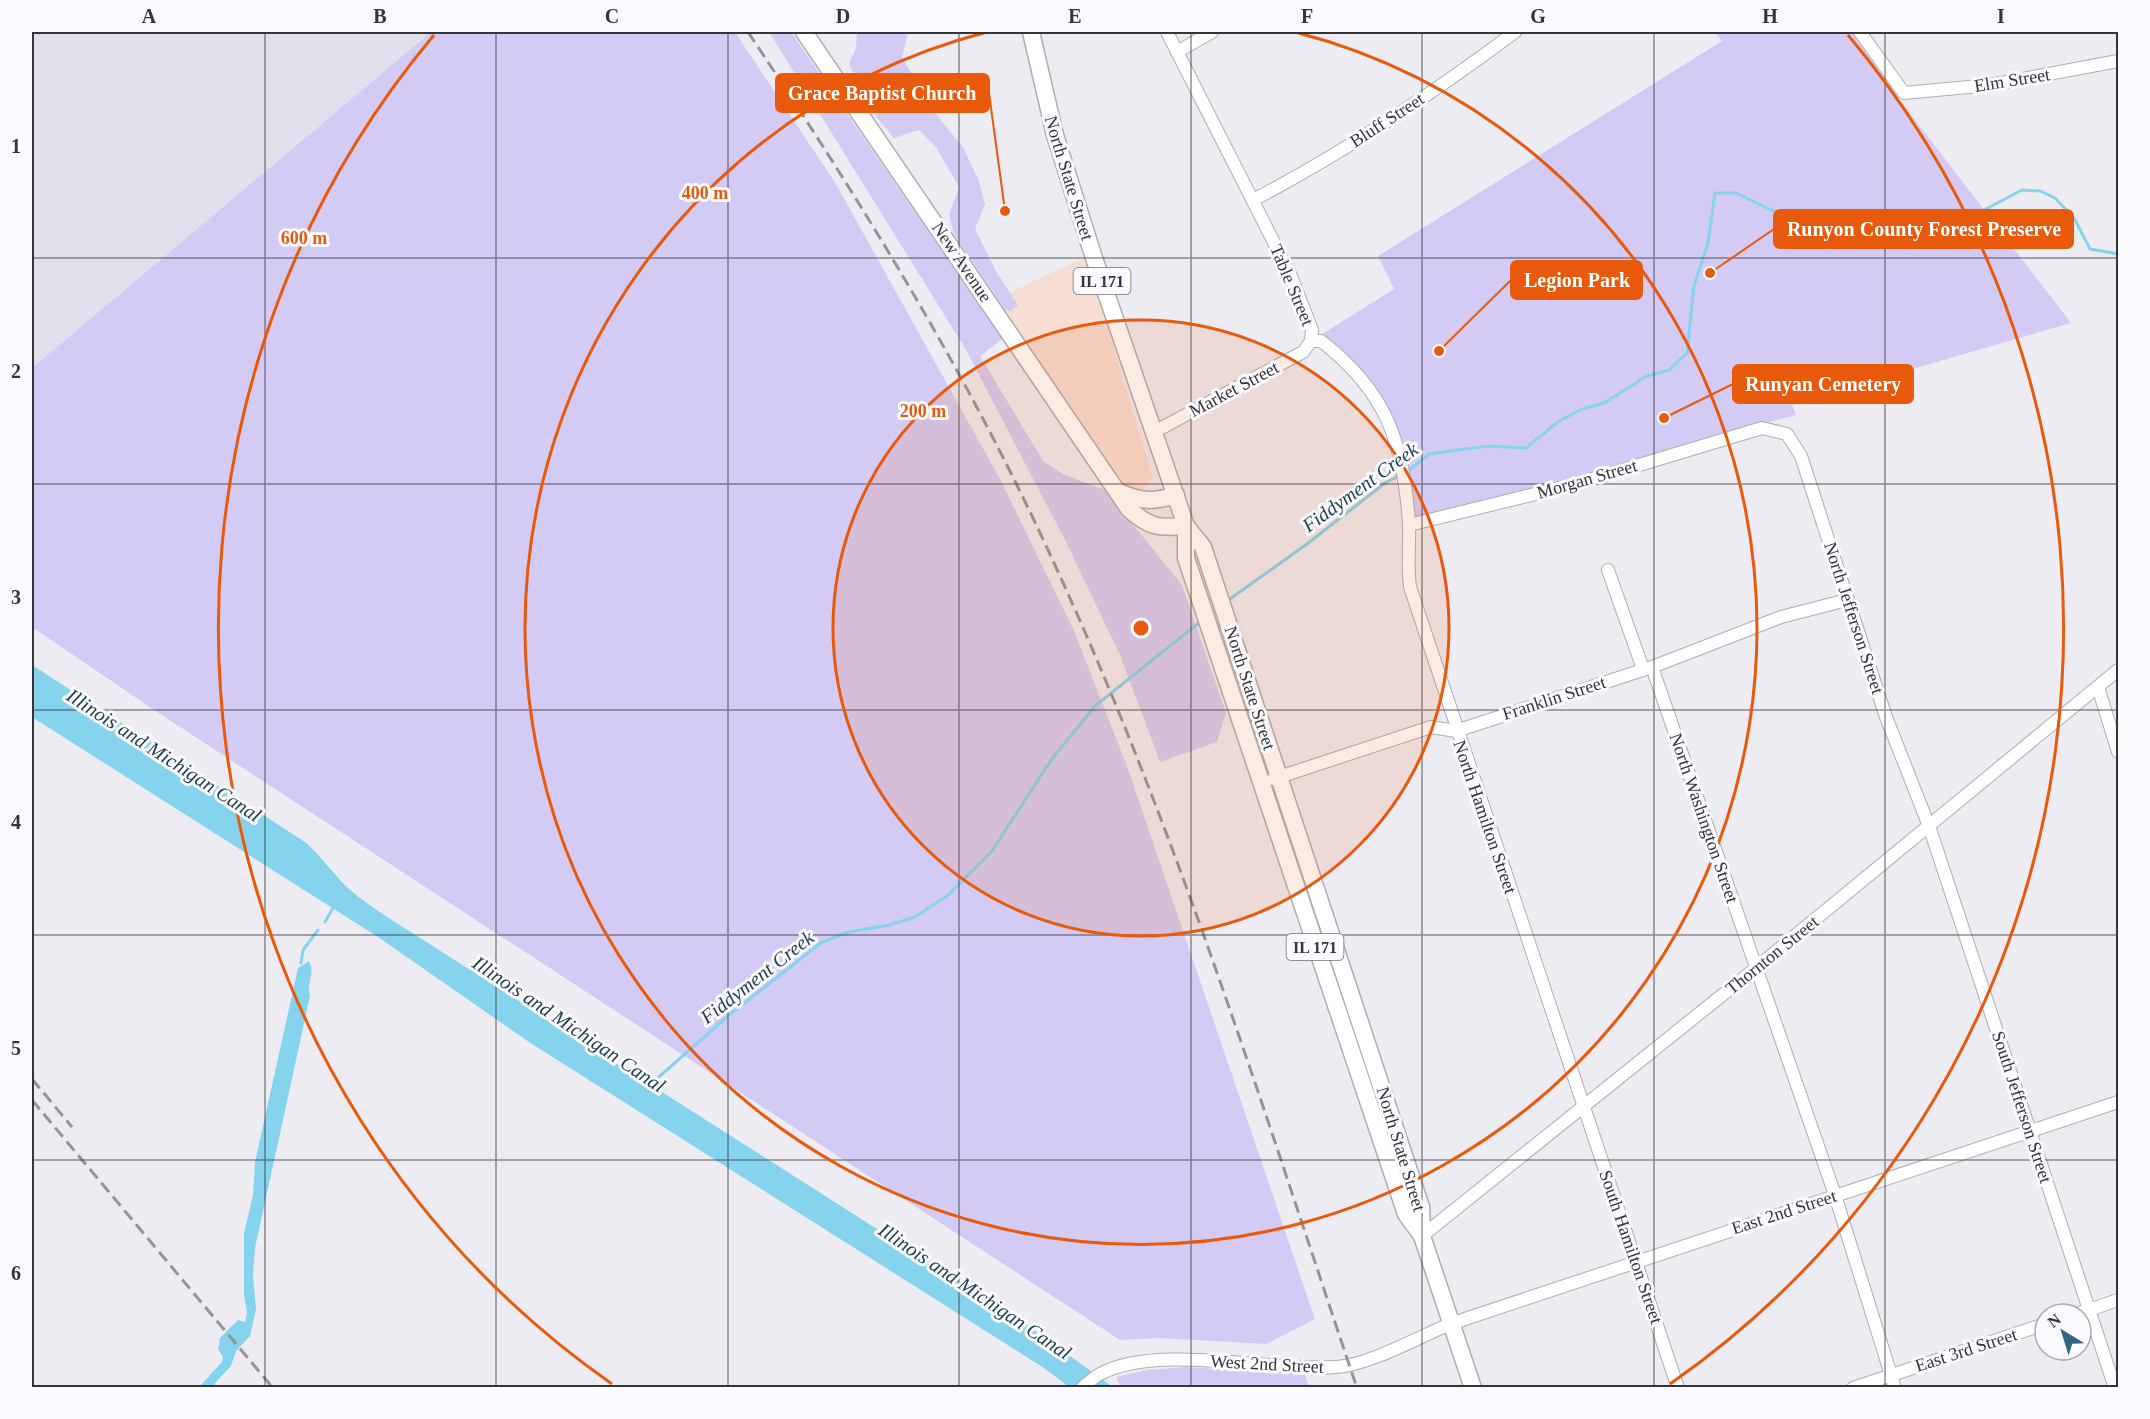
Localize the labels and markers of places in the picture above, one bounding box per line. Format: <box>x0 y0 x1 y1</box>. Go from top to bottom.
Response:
callout: Grace Baptist Church <box>776 74 989 112</box>
callout: Runyon County Forest Preserve <box>1774 210 2073 248</box>
callout: Legion Park <box>1511 261 1642 299</box>
callout: Runyan Cemetery <box>1733 365 1913 403</box>
centre of rings <box>1131 618 1151 638</box>

